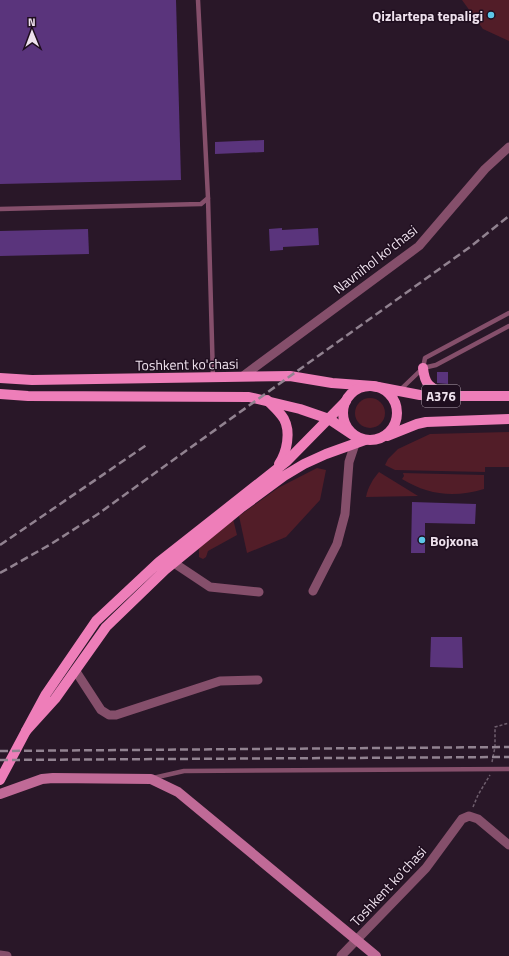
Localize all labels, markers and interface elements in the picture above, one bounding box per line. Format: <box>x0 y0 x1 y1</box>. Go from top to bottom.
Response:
place label: Qizlartepa tepaligi <box>372 5 483 26</box>
marker: Qizlartepa tepaligi <box>486 10 496 20</box>
north arrow <box>12 12 52 52</box>
text: N <box>28 14 36 30</box>
street label: Navnihol ko'chasi <box>329 219 421 299</box>
street label: Toshkent ko'chasi <box>135 353 239 375</box>
road number: A376 <box>422 385 460 407</box>
place label: Bojxona <box>430 530 478 551</box>
marker: Bojxona <box>417 535 427 545</box>
street label: Toshkent ko'chasi <box>345 841 431 931</box>

